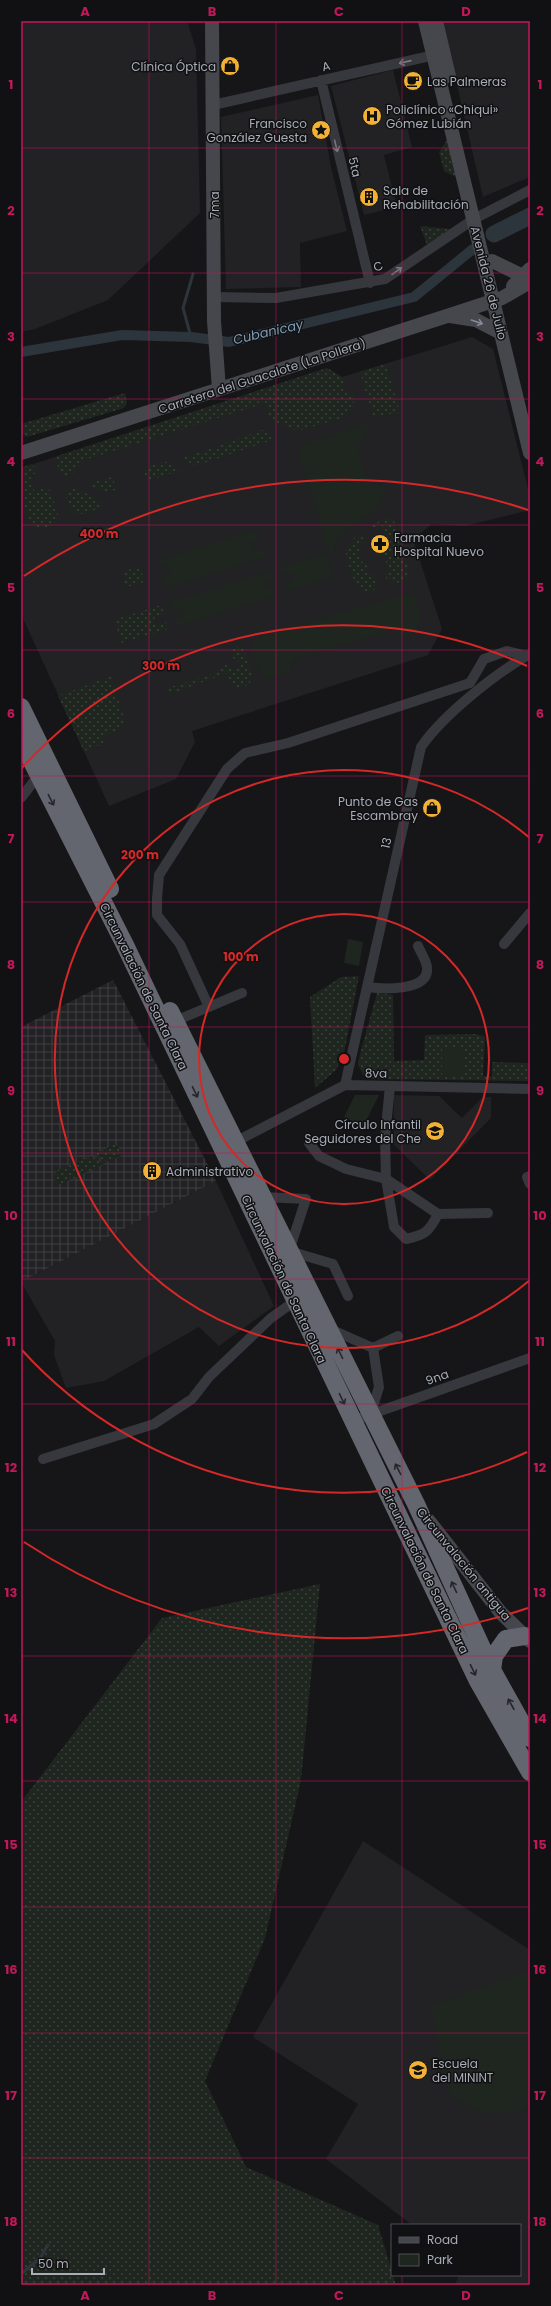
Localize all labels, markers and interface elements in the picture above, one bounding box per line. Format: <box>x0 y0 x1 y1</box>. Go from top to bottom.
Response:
text: A <box>80 2 90 21</box>
text: B <box>208 2 217 21</box>
text: C <box>334 2 344 21</box>
text: D <box>461 2 471 21</box>
shop icon: Clínica Óptica <box>219 55 241 77</box>
street label: A <box>320 57 332 75</box>
place label: Clínica Óptica <box>131 58 216 75</box>
one-way arrow <box>399 58 412 66</box>
cafe icon: Las Palmeras <box>402 70 424 92</box>
place label: Las Palmeras <box>427 73 506 90</box>
text: 1 <box>9 75 13 94</box>
text: 1 <box>538 75 542 94</box>
place label: Policlínico «Chiqui» Gómez Lubián <box>386 101 498 132</box>
hospital icon: Policlínico «Chiqui» Gómez Lubián <box>361 105 383 127</box>
place label: Francisco González Guesta <box>206 115 307 146</box>
place icon: Francisco González Guesta <box>310 119 332 141</box>
one-way arrow <box>333 139 340 152</box>
street label: 5ta <box>344 155 366 179</box>
place label: Sala de Rehabilitación <box>383 182 469 213</box>
building icon: Sala de Rehabilitación <box>358 186 380 208</box>
street label: 7ma <box>206 191 223 219</box>
text: 2 <box>7 201 15 220</box>
text: 2 <box>536 201 544 220</box>
street label: Avenida 26 de Julio <box>467 224 511 342</box>
street label: C <box>370 256 386 276</box>
one-way arrow <box>391 267 402 275</box>
water label: Cubanicay <box>231 315 306 349</box>
one-way arrow <box>470 318 482 326</box>
text: 3 <box>7 327 15 346</box>
text: 3 <box>536 327 544 346</box>
street label: Carretera del Guacalote (La Pollera) <box>156 334 368 418</box>
text: 4 <box>7 452 16 471</box>
text: 4 <box>536 452 545 471</box>
text: 400 m <box>79 525 119 542</box>
place label: Farmacia Hospital Nuevo <box>394 529 484 560</box>
pharmacy icon: Farmacia Hospital Nuevo <box>369 533 391 555</box>
text: 5 <box>7 578 15 597</box>
text: 5 <box>536 578 544 597</box>
text: 300 m <box>142 657 180 674</box>
text: 6 <box>7 704 15 723</box>
text: 6 <box>536 704 544 723</box>
place label: Punto de Gas Escambray <box>338 793 418 824</box>
one-way arrow <box>48 794 55 806</box>
shop icon: Punto de Gas Escambray <box>421 797 443 819</box>
text: 7 <box>8 829 15 848</box>
text: 7 <box>537 829 544 848</box>
street label: 13 <box>376 836 396 850</box>
text: 200 m <box>121 846 159 863</box>
street label: Circunvalación de Santa Clara <box>96 899 192 1073</box>
text: 100 m <box>223 948 259 965</box>
text: 8 <box>7 955 15 974</box>
text: 8 <box>536 955 544 974</box>
centre of rings <box>337 1052 351 1066</box>
street label: 8va <box>365 1064 387 1082</box>
text: 9 <box>7 1081 15 1100</box>
text: 9 <box>536 1081 544 1100</box>
one-way arrow <box>192 1086 199 1098</box>
place label: Círculo Infantil Seguidores del Che <box>305 1116 421 1147</box>
school or university icon: Círculo Infantil Seguidores del Che <box>424 1120 446 1142</box>
building icon: Administrativo <box>141 1160 163 1182</box>
place label: Administrativo <box>166 1163 253 1180</box>
street label: Circunvalación de Santa Clara <box>237 1192 331 1366</box>
text: 10 <box>4 1206 18 1225</box>
text: 10 <box>533 1206 547 1225</box>
text: 11 <box>6 1332 16 1351</box>
text: 11 <box>535 1332 545 1351</box>
one-way arrow <box>336 1347 343 1359</box>
street label: 9na <box>423 1365 451 1389</box>
one-way arrow <box>339 1393 346 1405</box>
text: 12 <box>5 1458 18 1477</box>
text: 12 <box>534 1458 547 1477</box>
one-way arrow <box>394 1464 401 1476</box>
street label: Circunvalación de Santa Clara <box>377 1483 473 1657</box>
street label: Circunvalación antigua <box>413 1504 515 1624</box>
one-way arrow <box>450 1581 457 1593</box>
text: 13 <box>5 1583 18 1602</box>
text: 13 <box>534 1583 547 1602</box>
one-way arrow <box>470 1664 477 1676</box>
one-way arrow <box>506 1698 514 1710</box>
text: 14 <box>4 1709 18 1728</box>
text: 14 <box>533 1709 547 1728</box>
text: 15 <box>4 1835 18 1854</box>
text: 15 <box>533 1835 547 1854</box>
text: 16 <box>4 1960 18 1979</box>
text: 16 <box>533 1960 547 1979</box>
place label: Escuela del MININT <box>432 2055 494 2086</box>
school or university icon: Escuela del MININT <box>407 2059 429 2081</box>
text: 17 <box>5 2086 17 2105</box>
text: 17 <box>534 2086 546 2105</box>
text: 18 <box>4 2212 18 2231</box>
text: 18 <box>533 2212 547 2231</box>
legend <box>391 2224 521 2276</box>
text: Road <box>427 2231 458 2248</box>
scale bar <box>32 2250 104 2276</box>
text: Park <box>427 2251 454 2268</box>
text: 50 m <box>38 2255 69 2272</box>
text: A <box>80 2286 90 2305</box>
text: B <box>208 2286 217 2305</box>
text: C <box>334 2286 344 2305</box>
text: D <box>461 2286 471 2305</box>

